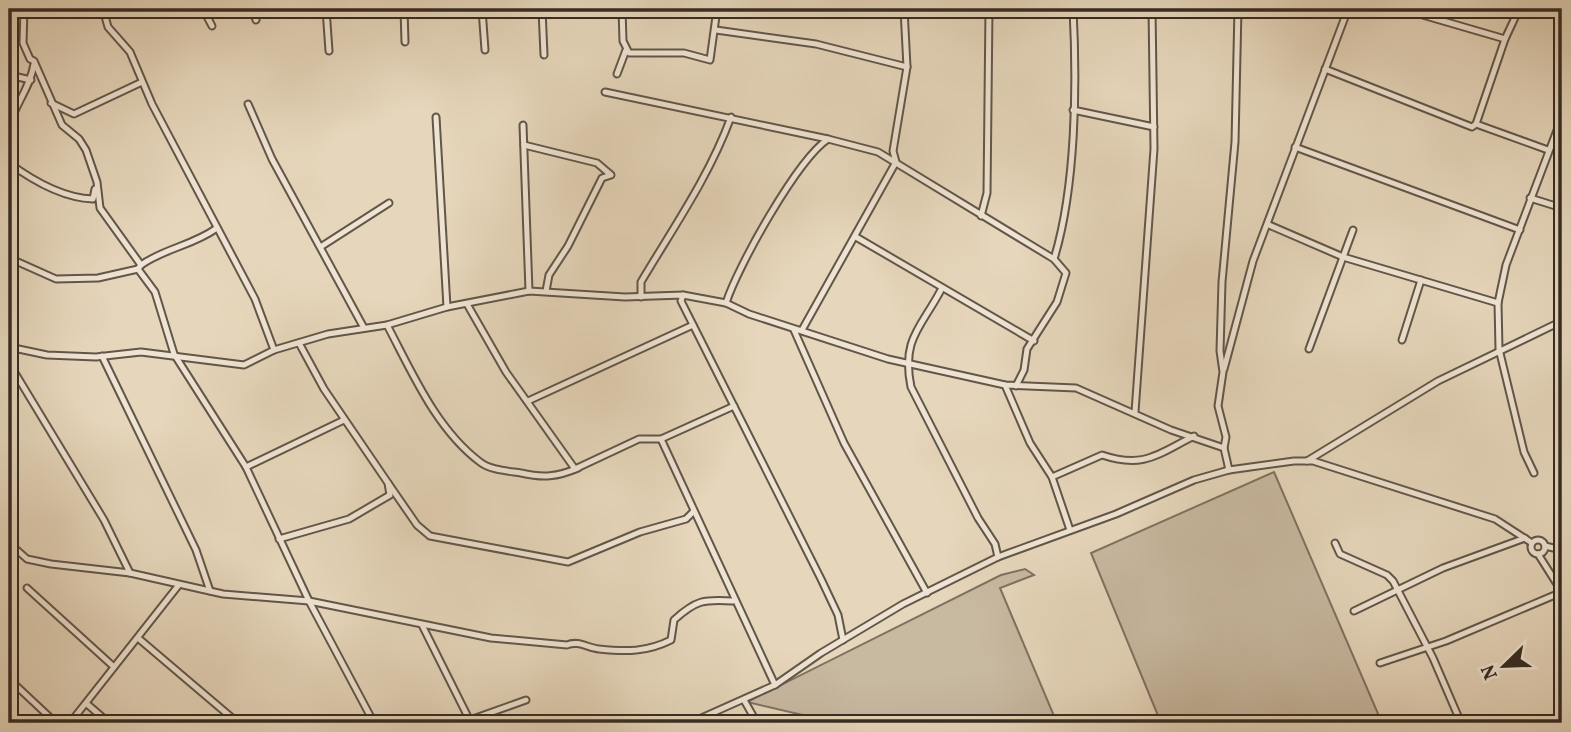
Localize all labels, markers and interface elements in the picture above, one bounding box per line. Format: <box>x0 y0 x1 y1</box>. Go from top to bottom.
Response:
north arrow <box>1470 630 1540 700</box>
text: N <box>1475 660 1505 683</box>

